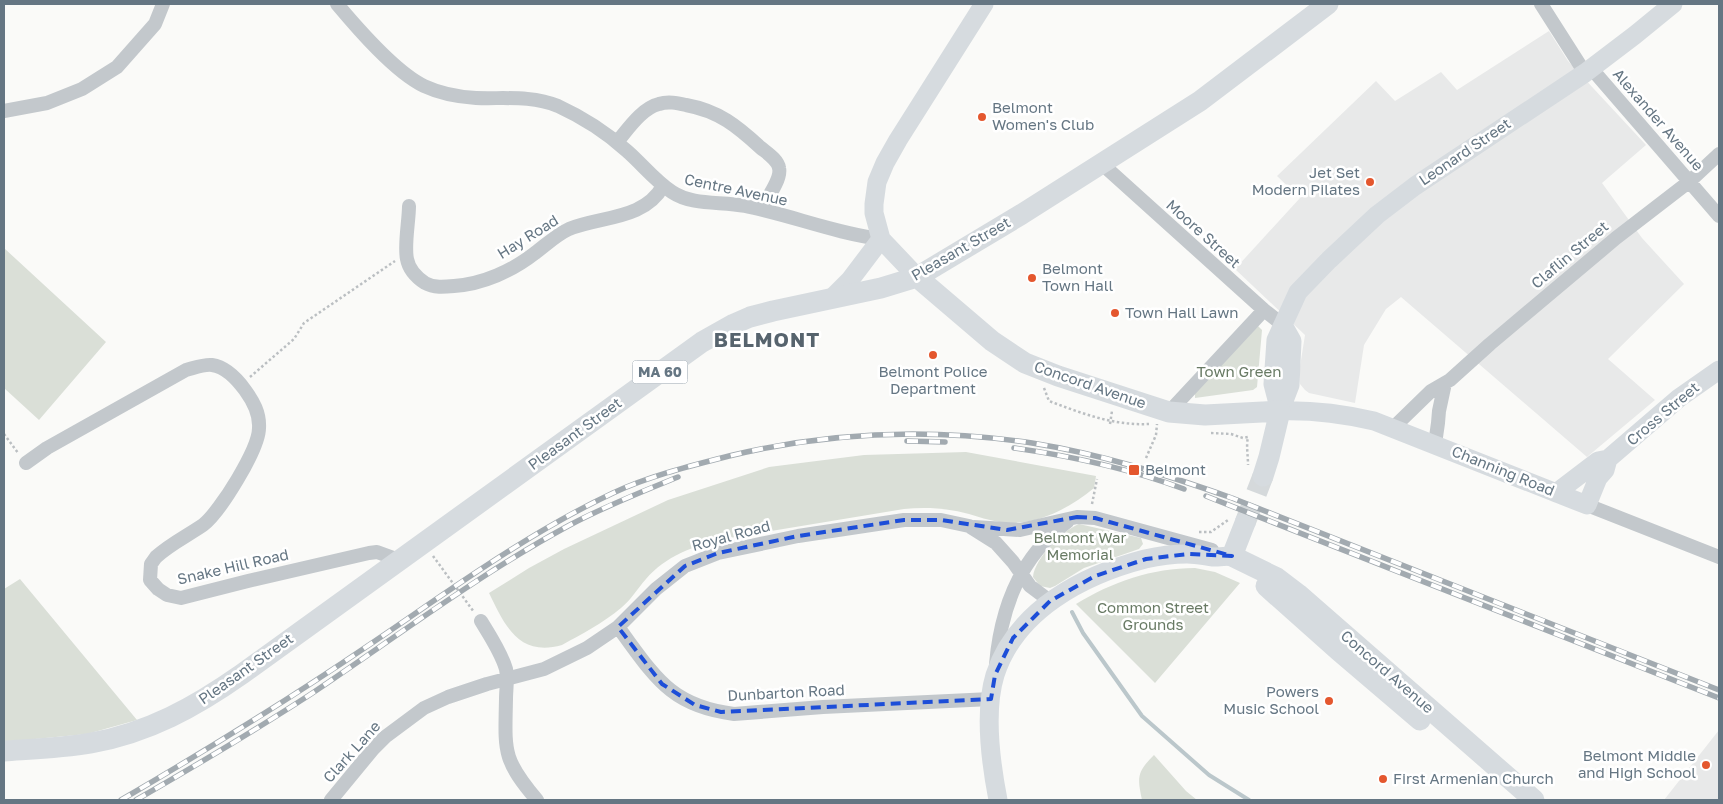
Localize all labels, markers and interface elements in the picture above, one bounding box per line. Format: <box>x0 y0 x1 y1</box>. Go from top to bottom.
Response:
street label: Alexander Avenue <box>1610 65 1708 174</box>
place label: Belmont Women's Club <box>992 98 1094 133</box>
marker: Belmont Women's Club <box>976 111 988 123</box>
street label: Leonard Street <box>1415 114 1514 189</box>
place label: Jet Set Modern Pilates <box>1252 163 1360 198</box>
street label: Centre Avenue <box>683 169 790 209</box>
marker: Jet Set Modern Pilates <box>1364 176 1376 188</box>
street label: Moore Street <box>1163 195 1244 271</box>
street label: Hay Road <box>494 210 561 262</box>
street label: Pleasant Street <box>908 213 1013 284</box>
street label: Claflin Street <box>1527 217 1612 292</box>
place label: Belmont Town Hall <box>1042 259 1114 294</box>
marker: Belmont Town Hall <box>1026 272 1038 284</box>
place label: Town Hall Lawn <box>1125 303 1239 321</box>
marker: Town Hall Lawn <box>1109 307 1121 319</box>
district label: BELMONT <box>714 327 820 351</box>
marker: Belmont Police Department <box>927 349 939 361</box>
street label: Concord Avenue <box>1032 356 1149 412</box>
road number: MA 60 <box>632 361 688 384</box>
place label: Belmont Police Department <box>878 362 988 397</box>
park label: Town Green <box>1197 362 1281 380</box>
street label: Cross Street <box>1623 378 1702 449</box>
street label: Pleasant Street <box>524 393 625 473</box>
street label: Channing Road <box>1449 441 1557 499</box>
place label: Belmont <box>1145 460 1206 478</box>
marker: Belmont <box>1127 463 1141 477</box>
street label: Royal Road <box>690 516 772 554</box>
park label: Belmont War Memorial <box>1034 528 1127 563</box>
street label: Snake Hill Road <box>175 544 290 588</box>
park label: Common Street Grounds <box>1097 598 1209 633</box>
street label: Concord Avenue <box>1338 626 1438 717</box>
street label: Pleasant Street <box>195 629 296 707</box>
street label: Dunbarton Road <box>727 680 845 704</box>
place label: Powers Music School <box>1223 682 1319 717</box>
marker: Powers Music School <box>1323 695 1335 707</box>
street label: Clark Lane <box>319 717 384 786</box>
place label: Belmont Middle and High School <box>1578 746 1696 781</box>
marker: Belmont Middle and High School <box>1700 759 1712 771</box>
place label: First Armenian Church <box>1393 769 1554 787</box>
marker: First Armenian Church <box>1377 773 1389 785</box>

